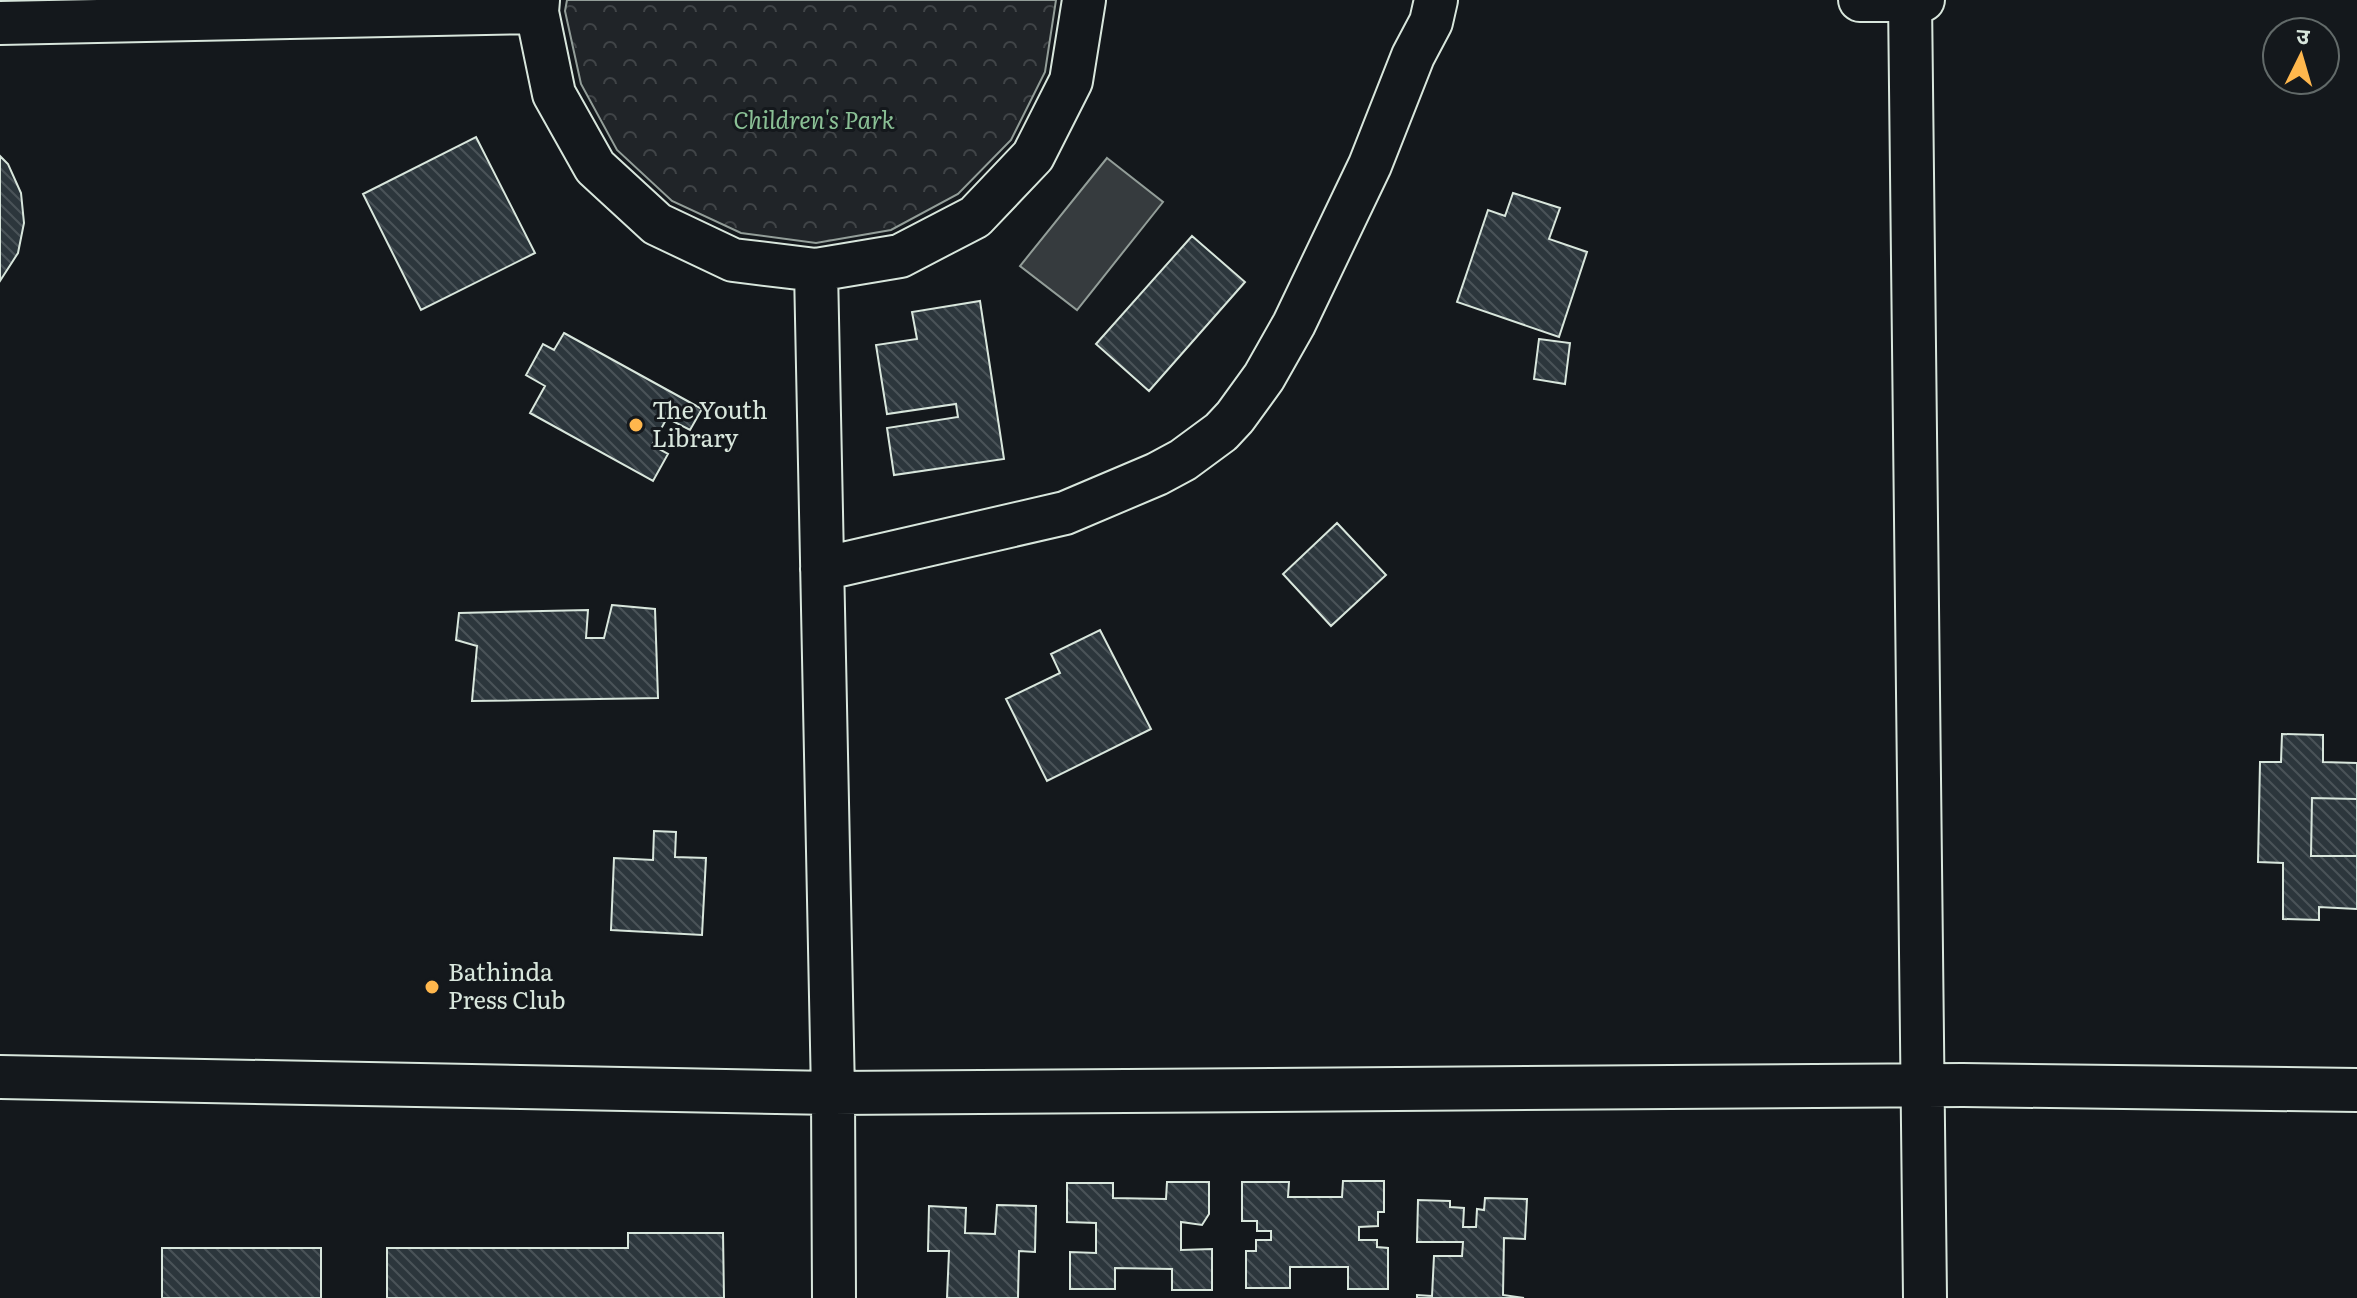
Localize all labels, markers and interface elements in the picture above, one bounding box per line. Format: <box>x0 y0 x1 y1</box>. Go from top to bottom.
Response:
north arrow <box>2261 16 2341 96</box>
text: उ <box>2295 18 2312 52</box>
park label: Children's Park <box>733 101 895 136</box>
place label: The Youth Library <box>652 391 768 454</box>
marker: The Youth Library <box>627 416 645 434</box>
place label: Bathinda Press Club <box>448 953 566 1016</box>
marker: Bathinda Press Club <box>423 978 441 996</box>

